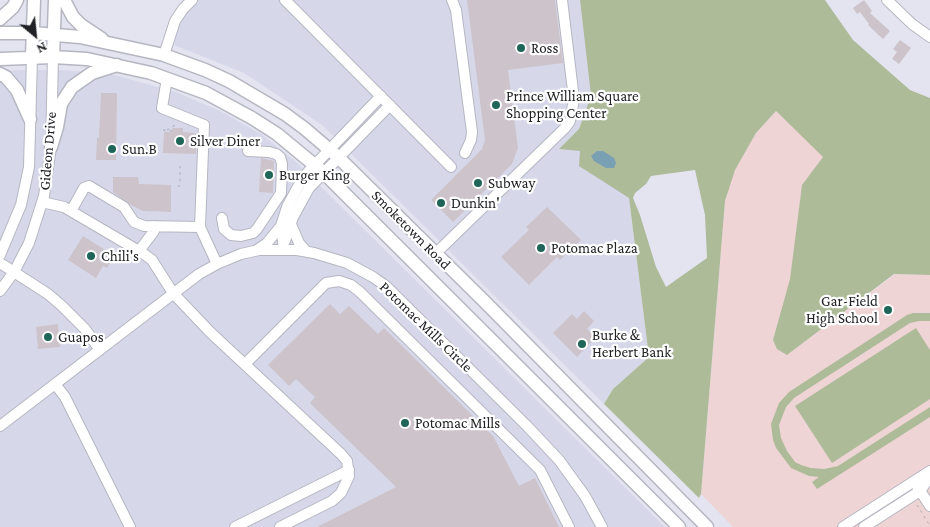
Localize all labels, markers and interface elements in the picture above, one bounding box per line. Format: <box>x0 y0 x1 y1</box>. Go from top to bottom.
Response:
north arrow <box>10 10 60 60</box>
text: N <box>34 39 50 58</box>
place label: Ross <box>531 39 558 57</box>
marker: Ross <box>515 42 527 54</box>
place label: Prince William Square Shopping Center <box>506 87 639 122</box>
marker: Prince William Square Shopping Center <box>490 99 502 111</box>
street label: Gideon Drive <box>36 111 60 191</box>
place label: Silver Diner <box>190 132 260 150</box>
marker: Silver Diner <box>174 135 186 147</box>
place label: Sun.B <box>122 140 157 158</box>
marker: Sun.B <box>106 143 118 155</box>
place label: Burger King <box>279 166 350 184</box>
marker: Burger King <box>263 169 275 181</box>
place label: Subway <box>488 174 535 192</box>
marker: Subway <box>472 177 484 189</box>
street label: Smoketown Road <box>368 187 454 273</box>
place label: Dunkin' <box>451 194 500 212</box>
marker: Dunkin' <box>435 197 447 209</box>
place label: Potomac Plaza <box>551 239 638 257</box>
marker: Potomac Plaza <box>535 242 547 254</box>
place label: Chili's <box>101 247 139 265</box>
marker: Chili's <box>85 250 97 262</box>
street label: Potomac Mills Circle <box>376 278 476 376</box>
place label: Gar-Field High School <box>806 292 878 327</box>
marker: Gar-Field High School <box>882 304 894 316</box>
place label: Burke & Herbert Bank <box>592 326 671 361</box>
place label: Guapos <box>58 328 104 346</box>
marker: Guapos <box>42 331 54 343</box>
marker: Burke & Herbert Bank <box>576 338 588 350</box>
place label: Potomac Mills <box>415 414 500 432</box>
marker: Potomac Mills <box>399 417 411 429</box>

